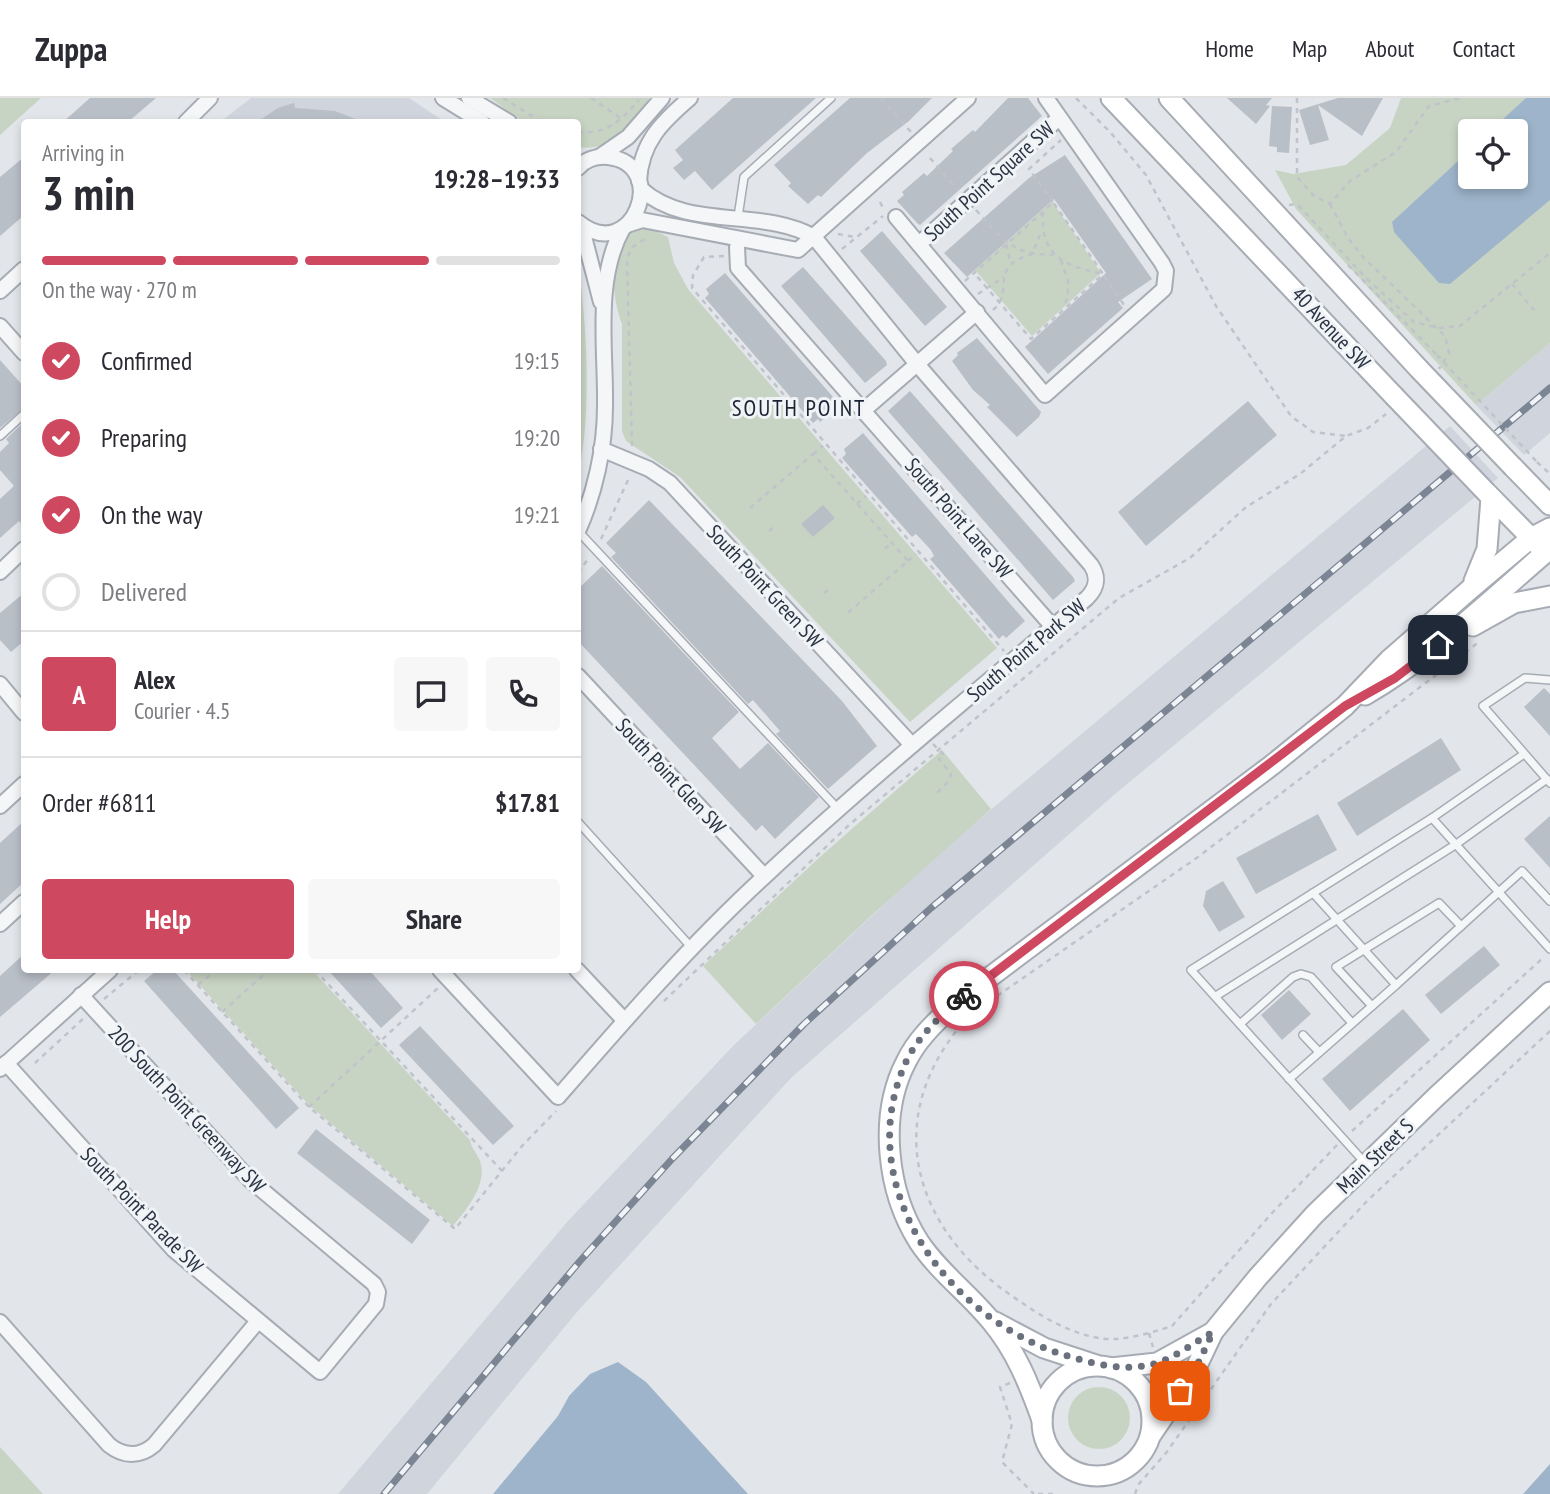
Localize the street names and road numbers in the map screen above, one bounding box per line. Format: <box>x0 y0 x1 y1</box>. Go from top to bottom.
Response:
street label: South Point Square SW <box>918 115 1060 247</box>
street label: 40 Avenue SW <box>1286 281 1376 375</box>
street label: South Point Lane SW <box>899 452 1019 584</box>
street label: South Point Green SW <box>701 519 829 653</box>
street label: South Point Park SW <box>961 592 1091 708</box>
street label: South Point Glen SW <box>610 712 732 840</box>
street label: 200 South Point Greenway SW <box>102 1020 272 1198</box>
street label: Main Street S <box>1331 1113 1419 1199</box>
street label: South Point Parade SW <box>75 1141 209 1279</box>

